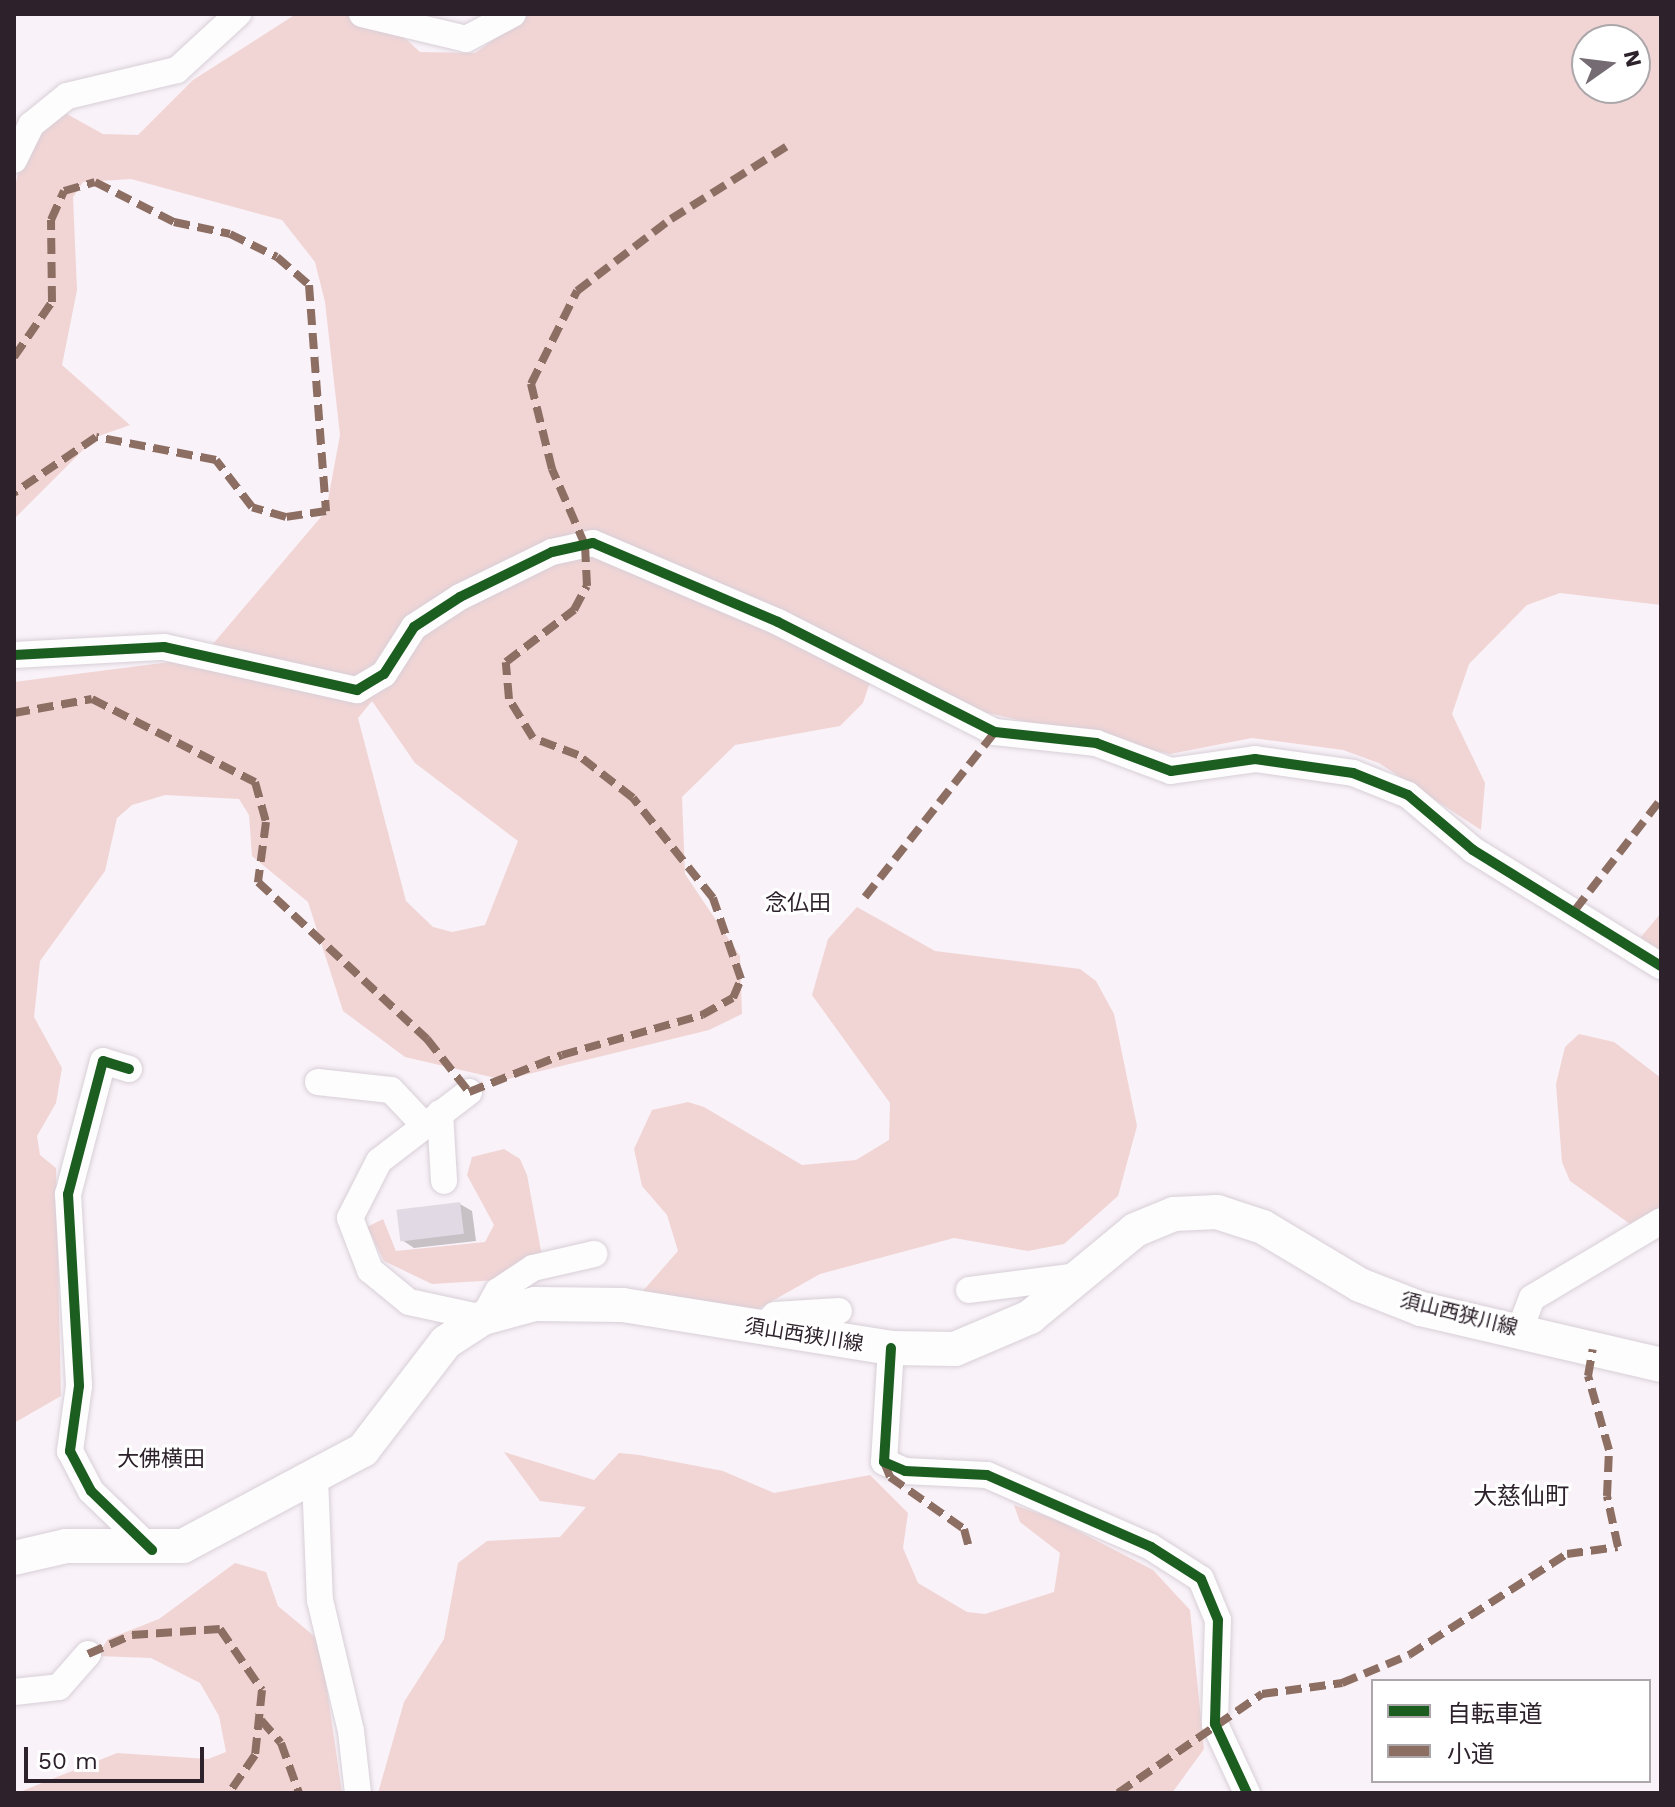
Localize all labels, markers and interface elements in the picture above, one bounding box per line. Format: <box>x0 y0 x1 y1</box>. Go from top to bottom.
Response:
north arrow <box>1571 24 1651 104</box>
text: N <box>1619 48 1647 69</box>
district label: 念仏田 <box>765 890 831 916</box>
street label: 須山西狭川線 <box>1398 1288 1520 1340</box>
street label: 須山西狭川線 <box>743 1314 865 1356</box>
district label: 大佛横田 <box>117 1446 205 1472</box>
district label: 大慈仙町 <box>1473 1483 1569 1511</box>
legend <box>1371 1679 1651 1783</box>
text: 自転車道 <box>1447 1700 1543 1728</box>
scale bar <box>28 1731 208 1781</box>
text: 小道 <box>1447 1740 1495 1768</box>
text: 50 m <box>38 1747 98 1775</box>

